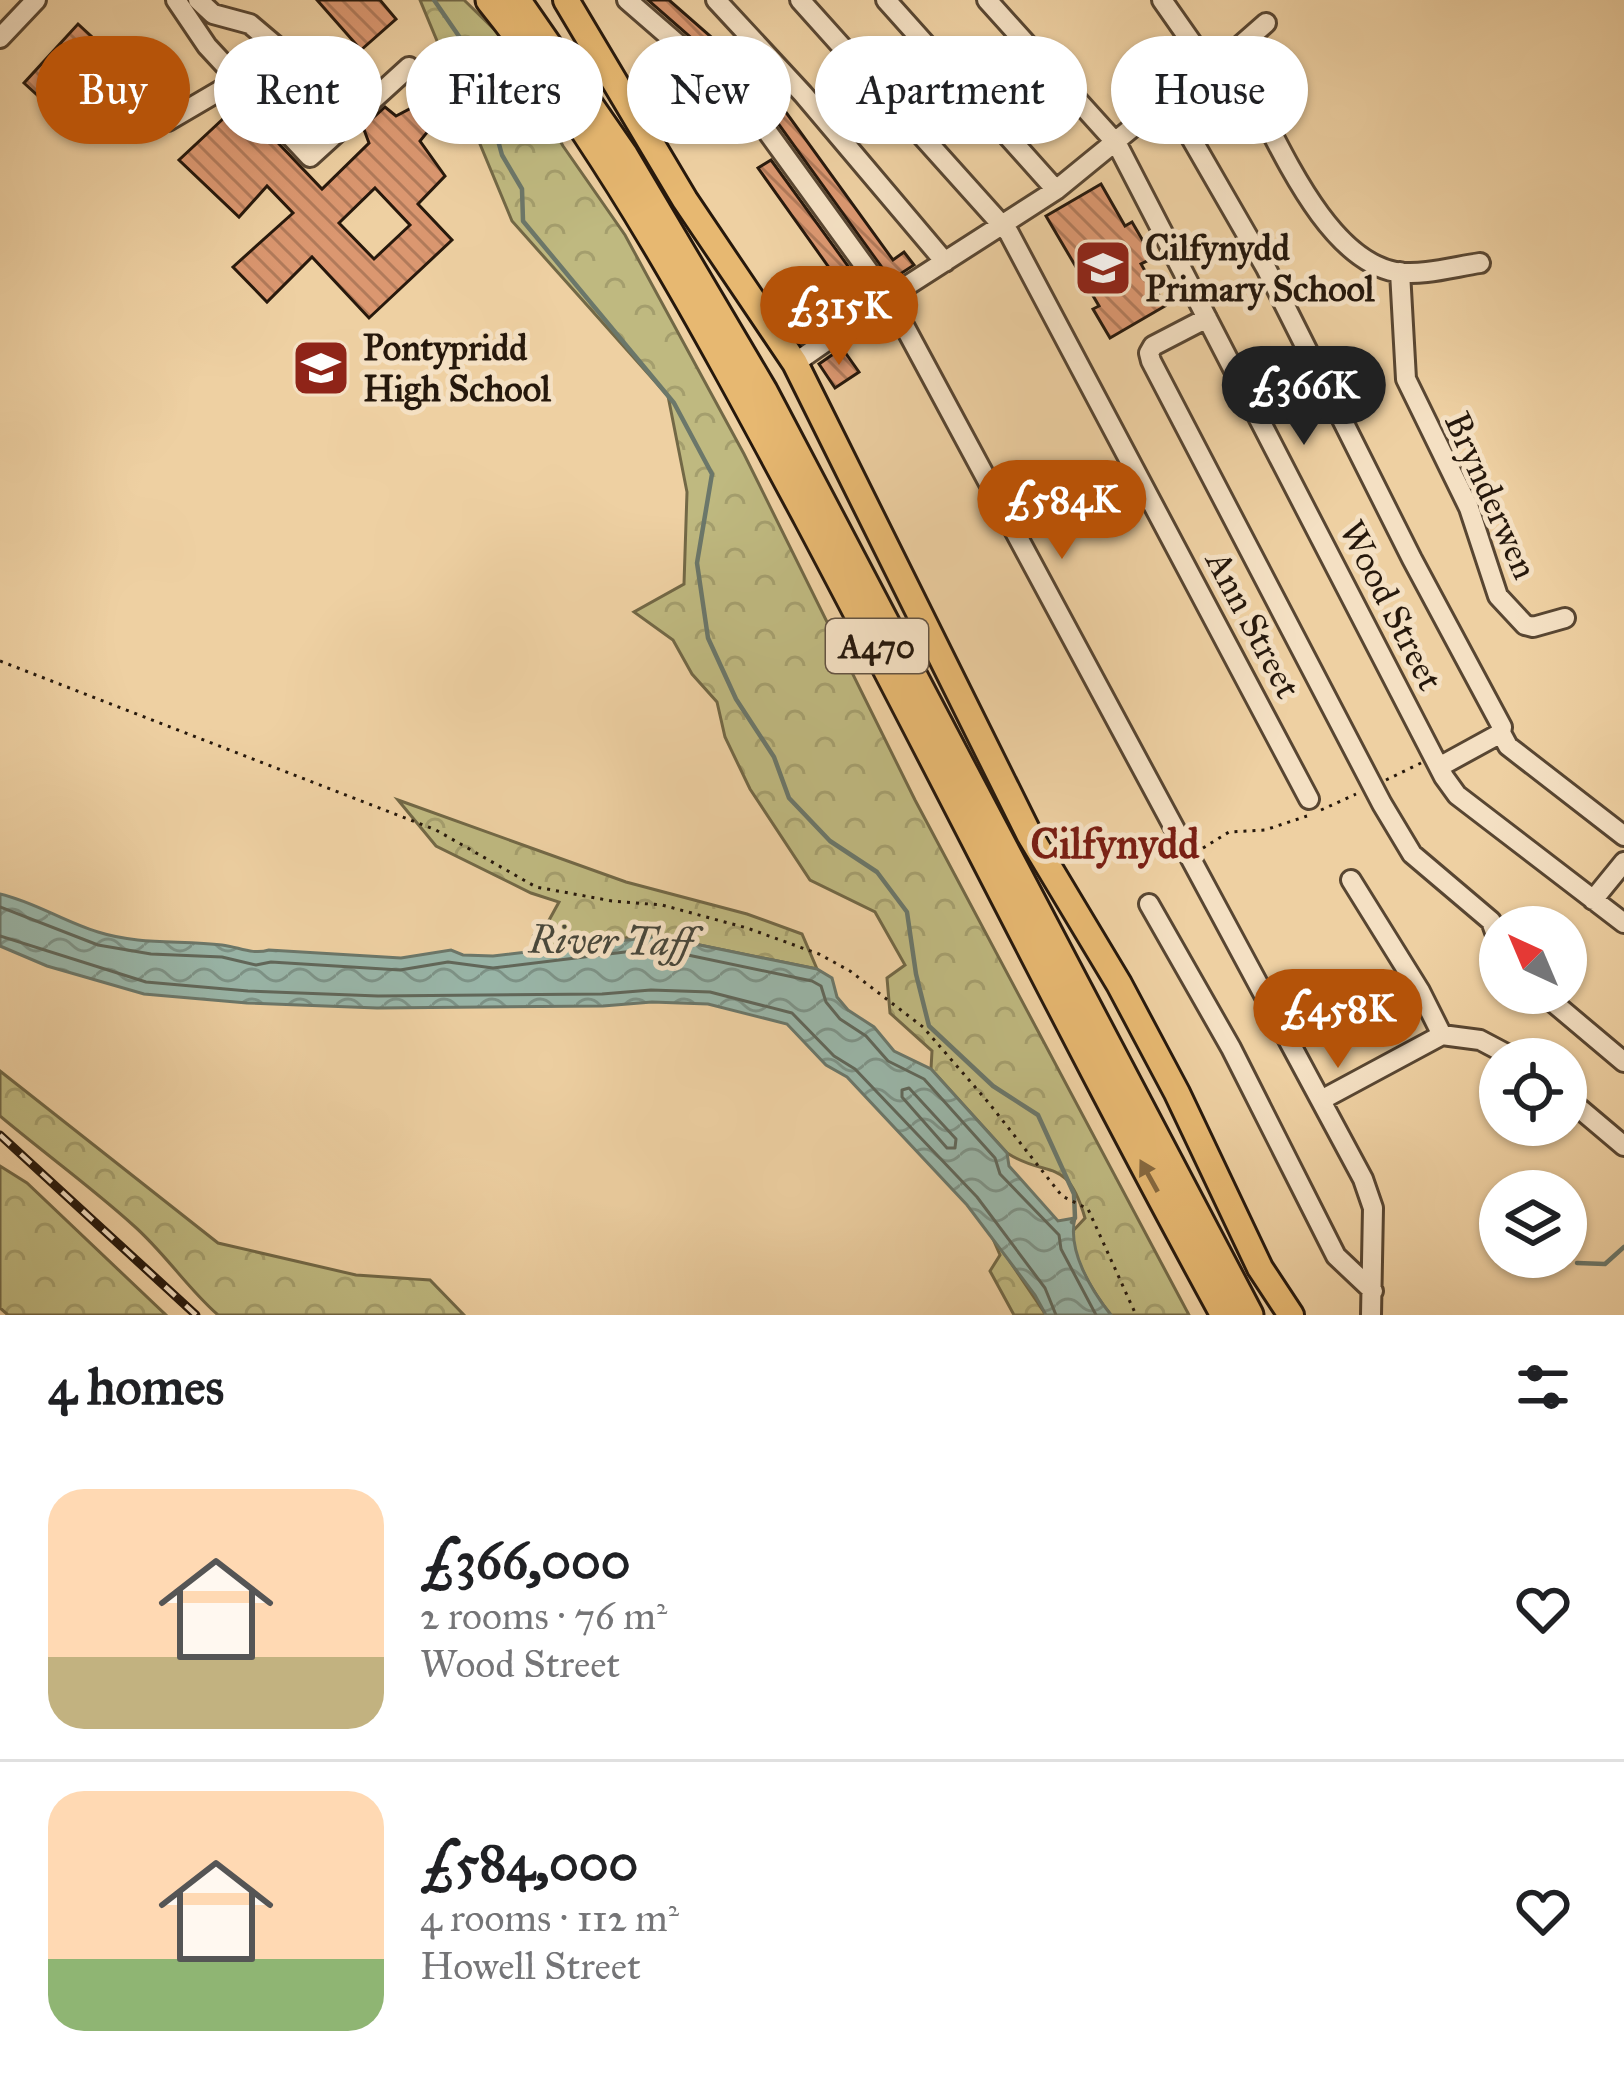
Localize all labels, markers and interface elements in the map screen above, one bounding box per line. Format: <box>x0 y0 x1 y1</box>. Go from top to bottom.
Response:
chip: Buy <box>36 36 190 144</box>
chip: Rent <box>214 36 382 144</box>
chip: Filters <box>406 36 603 144</box>
chip: New <box>627 36 791 144</box>
chip: Apartment <box>815 36 1087 144</box>
chip: House <box>1111 36 1308 144</box>
place label: Cilfynydd Primary School <box>1145 226 1376 311</box>
school or university icon: Cilfynydd Primary School <box>1072 237 1134 299</box>
pin: £315K <box>755 266 923 368</box>
text: £315K <box>787 281 891 329</box>
place label: Pontypridd High School <box>363 326 552 411</box>
school or university icon: Pontypridd High School <box>290 337 352 399</box>
pin: £366K <box>1220 346 1388 448</box>
text: £366K <box>1249 361 1359 409</box>
street label: Brynderwen <box>1435 405 1547 586</box>
pin: £584K <box>978 460 1146 562</box>
text: £584K <box>1004 475 1120 523</box>
street label: Wood Street <box>1330 513 1453 698</box>
street label: Ann Street <box>1195 542 1310 706</box>
road number: A470 <box>826 619 928 673</box>
district label: Cilfynydd <box>1031 818 1200 870</box>
north arrow <box>1479 906 1587 1014</box>
map controls <box>1479 906 1587 1278</box>
water label: River Taff <box>527 916 704 967</box>
pin: £458K <box>1254 969 1422 1071</box>
text: £458K <box>1280 984 1396 1032</box>
button: locate <box>1479 1038 1587 1146</box>
one-way arrow <box>1139 1158 1160 1193</box>
button: layers <box>1479 1170 1587 1278</box>
icon: filters <box>1510 1354 1576 1420</box>
text: 4 homes <box>48 1356 224 1418</box>
text: £366,000 <box>420 1530 630 1592</box>
icon: home <box>144 1537 288 1681</box>
icon: heart <box>1510 1576 1576 1642</box>
text: 2 rooms · 76 m² <box>420 1592 667 1640</box>
text: Wood Street <box>420 1640 620 1688</box>
text: £584,000 <box>420 1832 638 1894</box>
icon: home <box>144 1839 288 1983</box>
icon: heart <box>1510 1878 1576 1944</box>
text: 4 rooms · 112 m² <box>420 1894 679 1942</box>
text: Howell Street <box>420 1942 641 1990</box>

